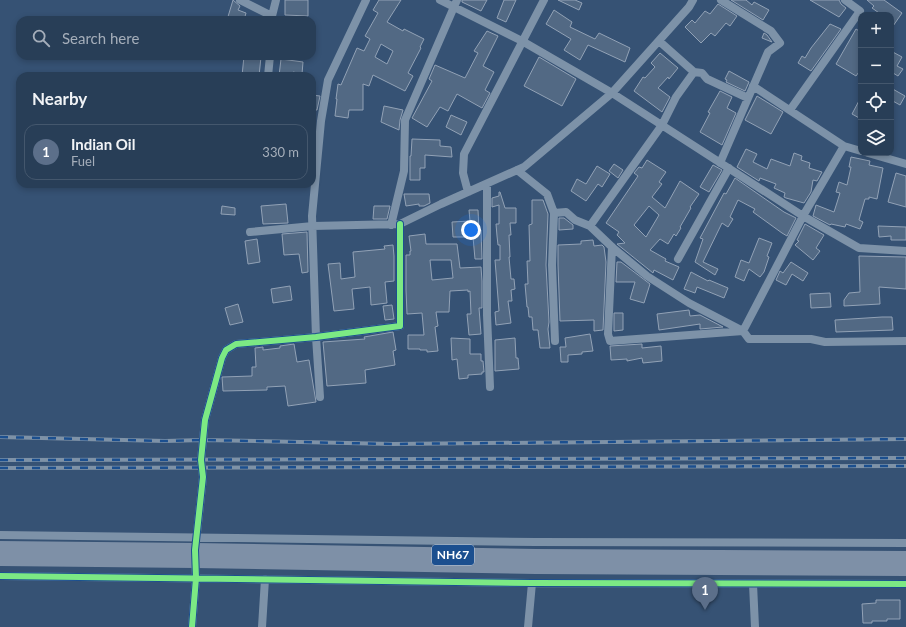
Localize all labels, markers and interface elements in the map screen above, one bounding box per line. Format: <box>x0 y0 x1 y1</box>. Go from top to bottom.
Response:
map controls <box>858 12 894 156</box>
button: + <box>858 12 894 48</box>
search box <box>16 16 316 60</box>
icon: search <box>30 27 52 49</box>
text: Search here <box>62 29 139 47</box>
button: − <box>858 48 894 84</box>
button: locate <box>858 84 894 120</box>
text: Nearby <box>32 88 87 109</box>
button: layers <box>858 120 894 156</box>
text: Indian Oil <box>71 135 135 153</box>
text: 1 <box>42 144 50 160</box>
text: 330 m <box>262 144 299 160</box>
text: Fuel <box>71 153 95 169</box>
your location <box>461 220 481 240</box>
road number: NH67 <box>432 545 474 565</box>
pin: 1 <box>692 577 718 610</box>

